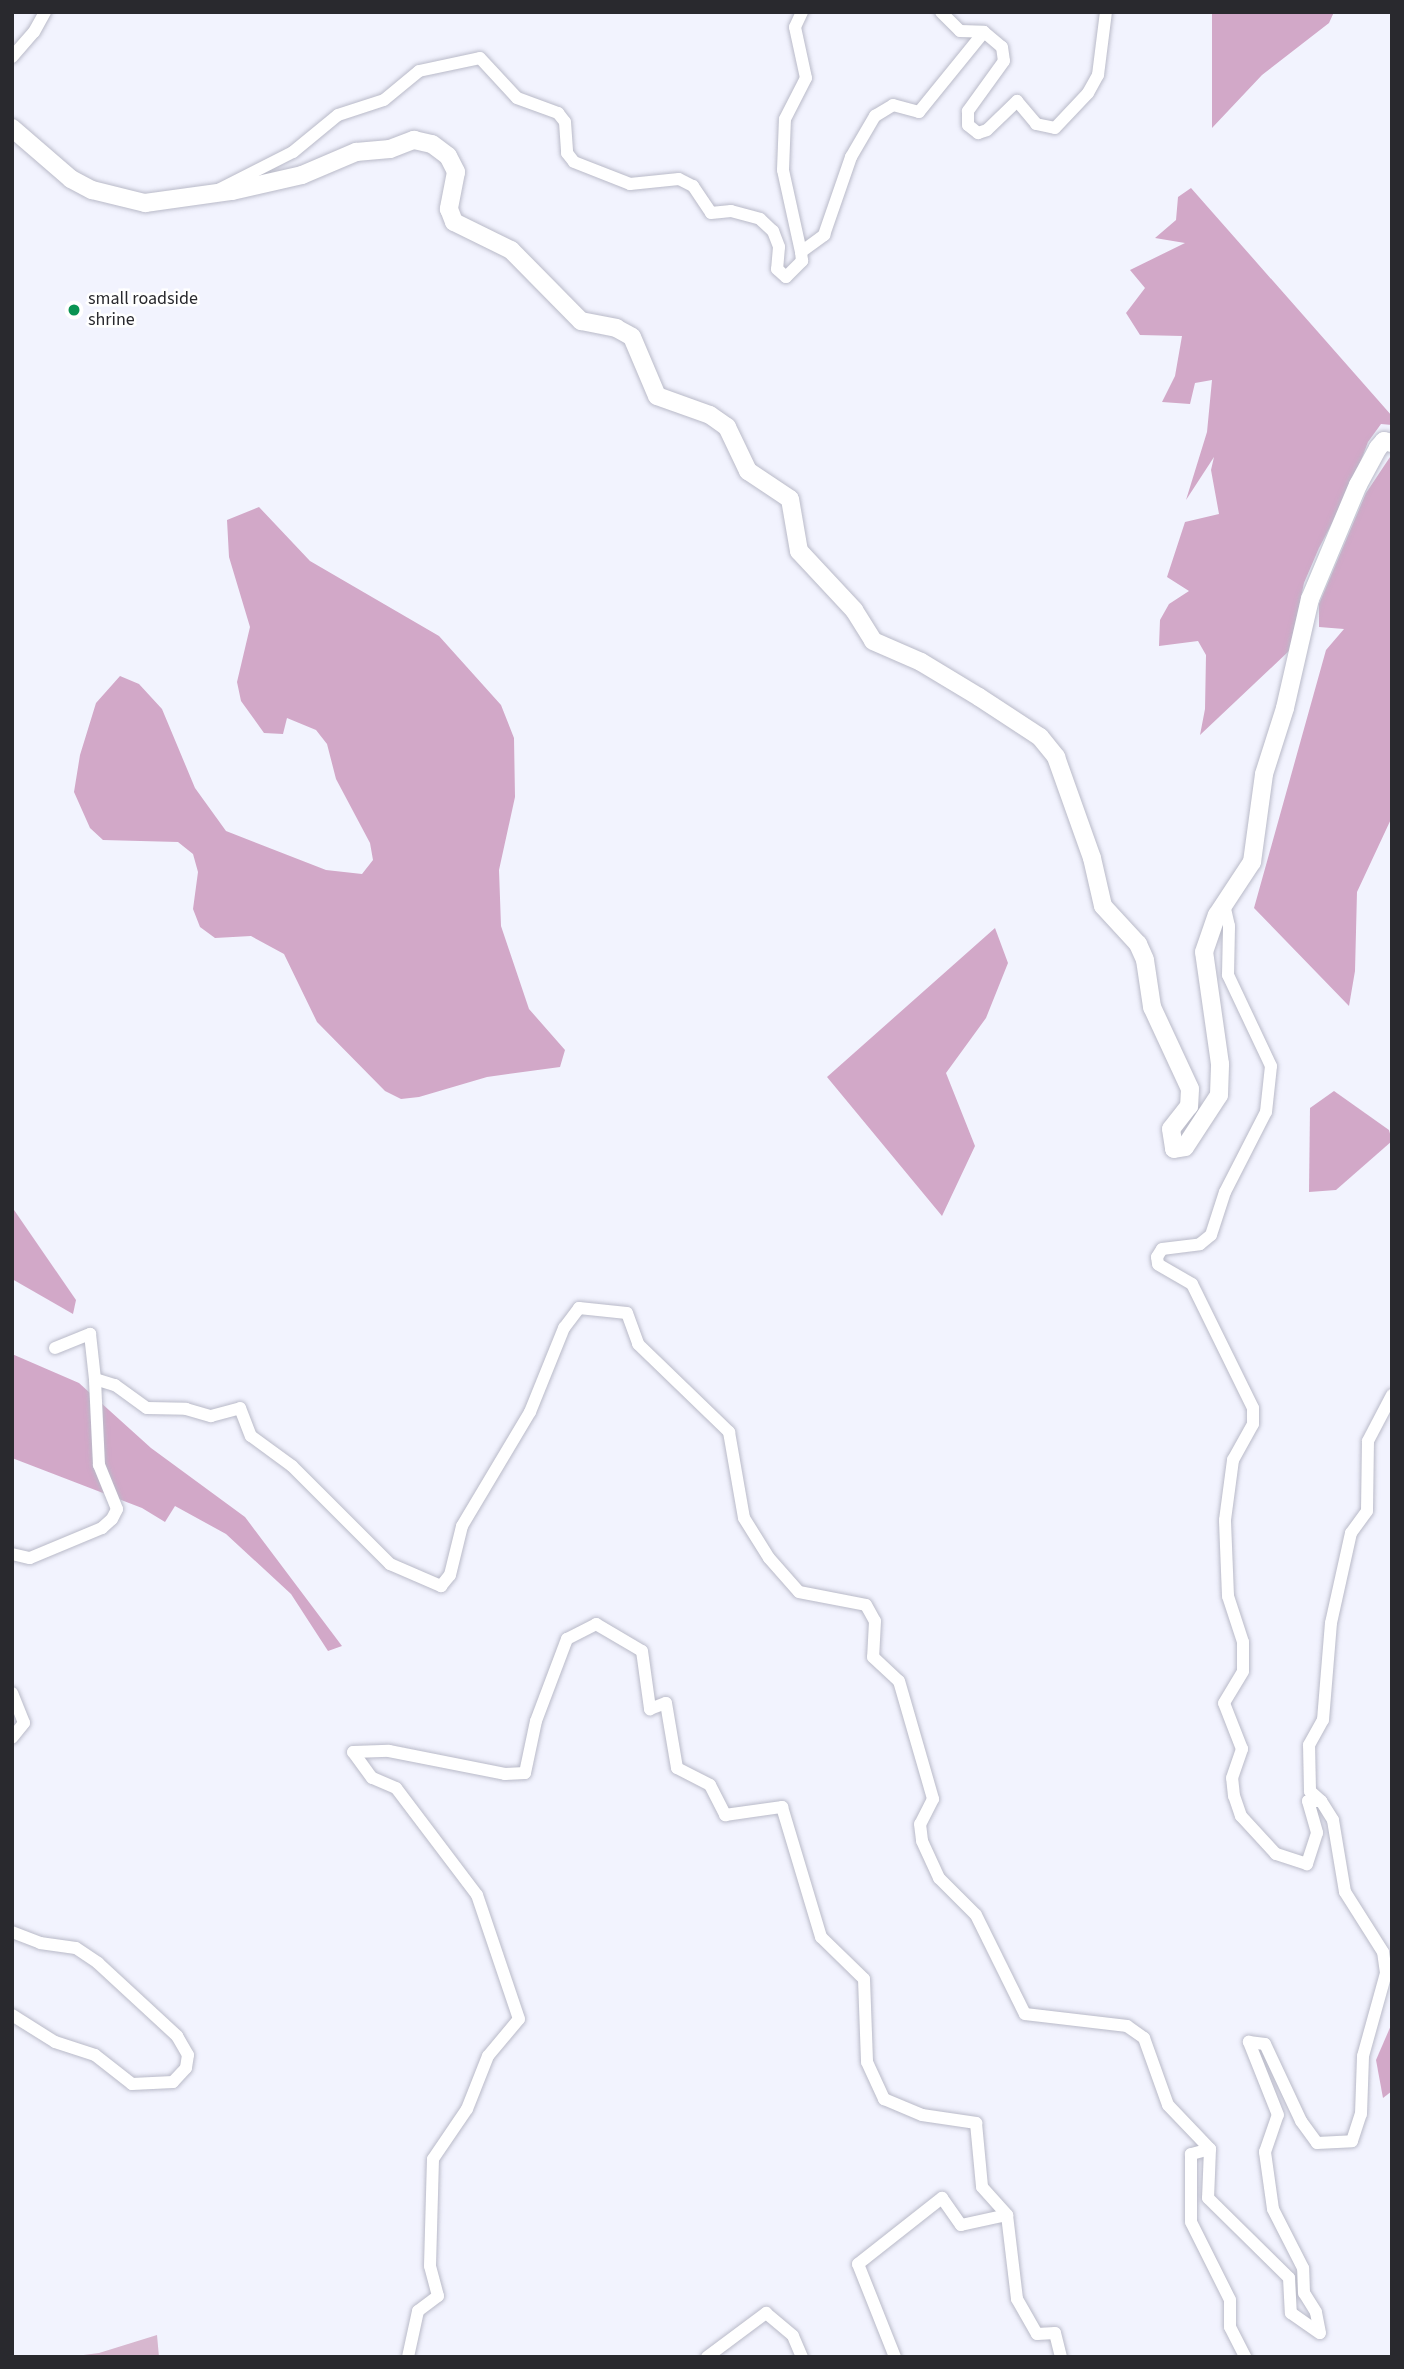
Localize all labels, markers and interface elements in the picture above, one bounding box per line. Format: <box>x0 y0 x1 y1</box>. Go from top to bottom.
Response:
place label: small roadside shrine <box>88 289 198 332</box>
marker: small roadside shrine <box>66 302 82 318</box>

